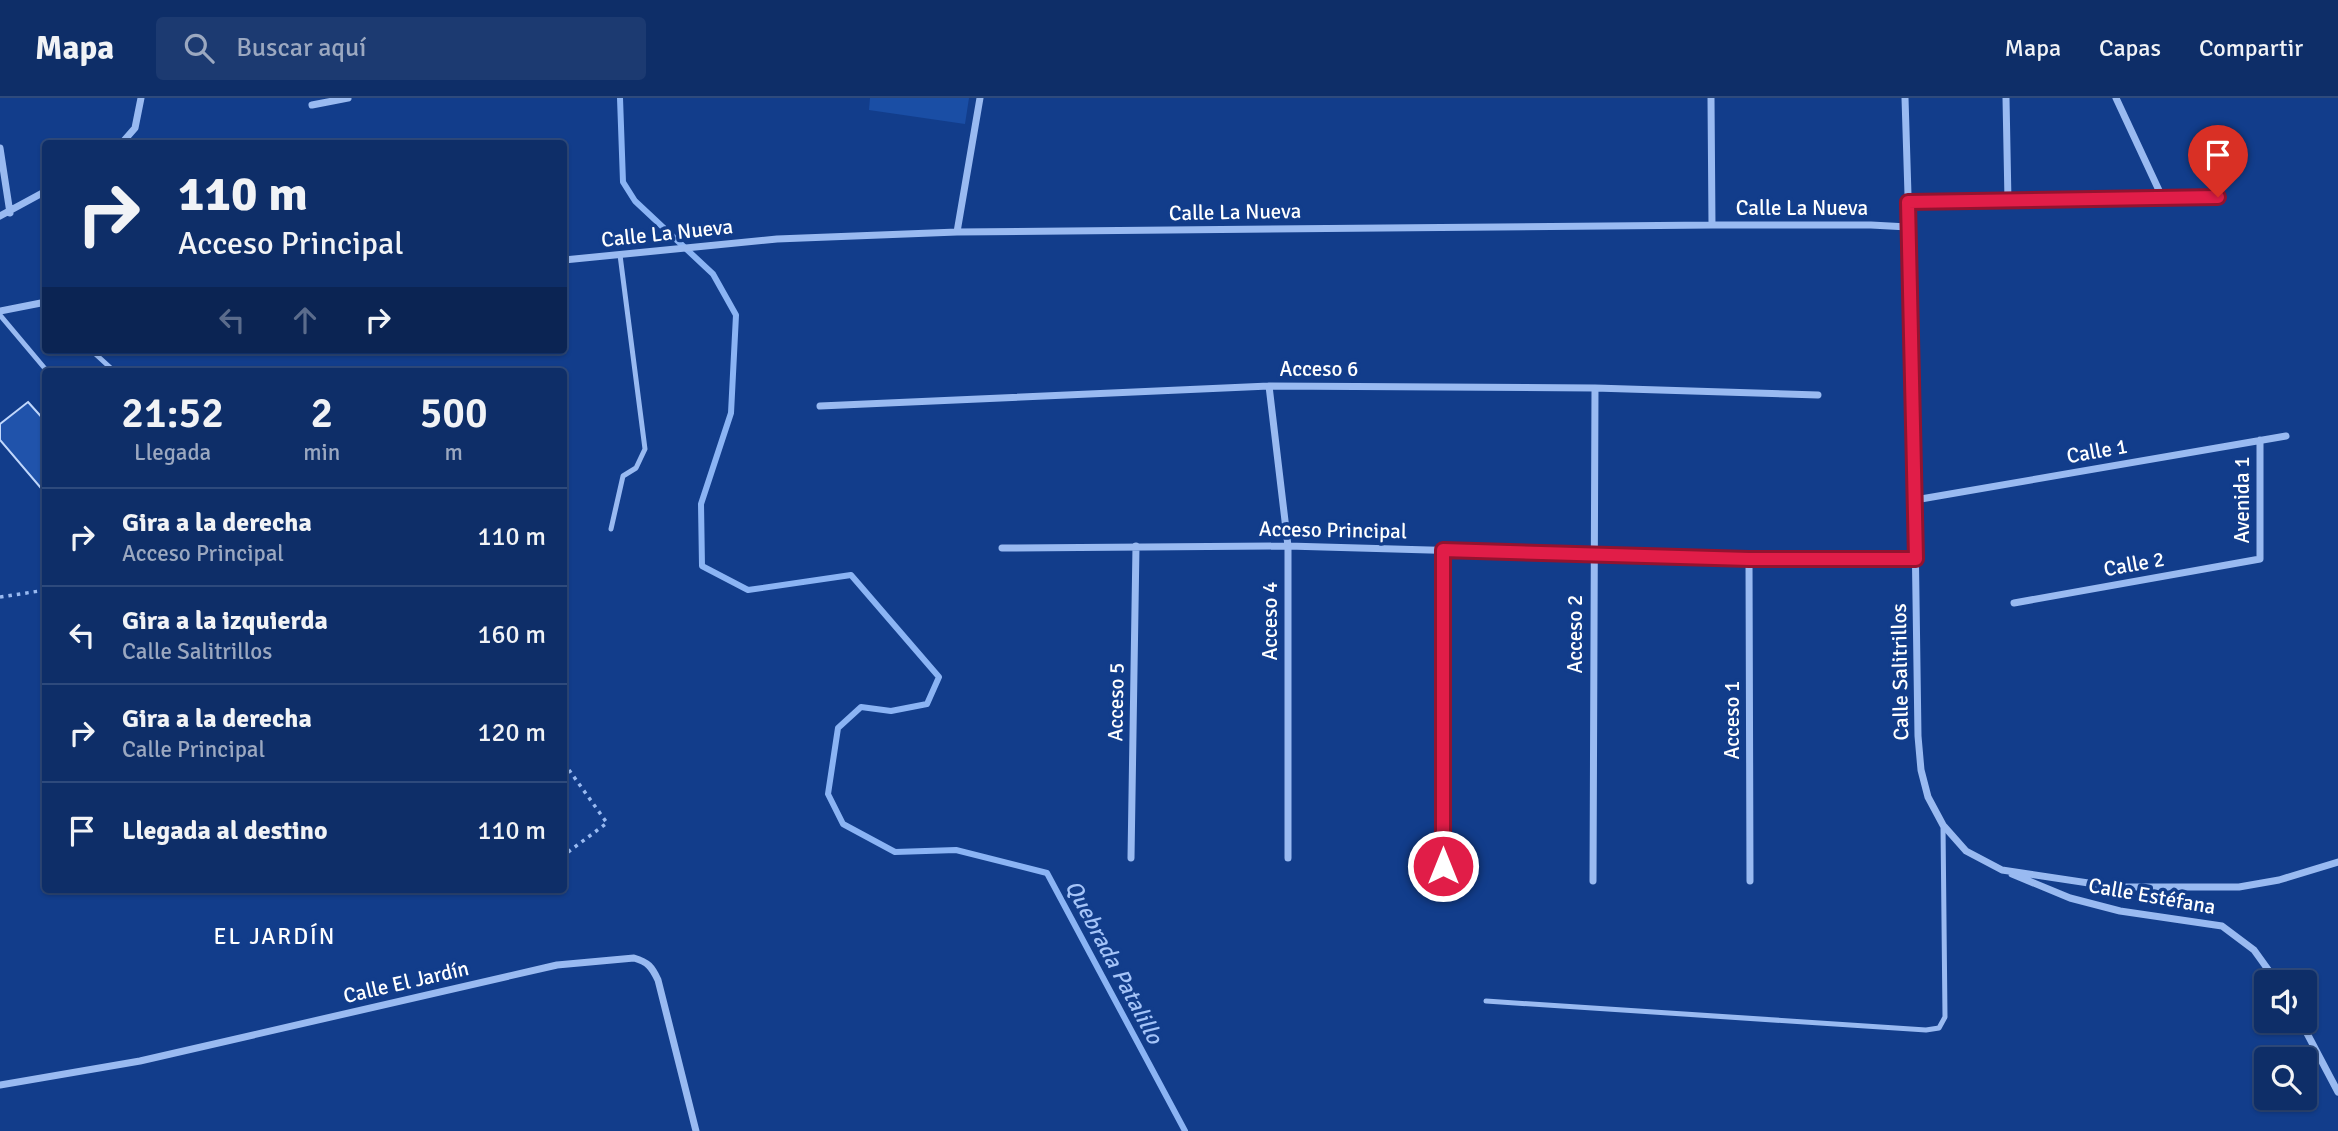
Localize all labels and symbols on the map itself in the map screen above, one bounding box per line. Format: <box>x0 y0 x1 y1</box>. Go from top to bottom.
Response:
pin <box>2188 125 2248 197</box>
street label: Calle La Nueva <box>1736 195 1868 221</box>
street label: Calle La Nueva <box>1169 198 1301 226</box>
street label: Calle La Nueva <box>600 213 734 253</box>
street label: Acceso 6 <box>1280 356 1358 382</box>
street label: Calle 1 <box>2064 433 2130 469</box>
street label: Avenida 1 <box>2229 456 2255 544</box>
street label: Acceso Principal <box>1259 516 1407 544</box>
street label: Calle 2 <box>2101 546 2167 582</box>
street label: Acceso 4 <box>1257 582 1283 660</box>
street label: Acceso 2 <box>1562 595 1588 673</box>
street label: Calle Salitrillos <box>1886 603 1914 741</box>
street label: Acceso 5 <box>1102 662 1130 742</box>
street label: Acceso 1 <box>1719 681 1745 759</box>
position arrow <box>1406 829 1480 903</box>
street label: Calle Estéfana <box>2086 872 2218 920</box>
water label: Quebrada Patalillo <box>1059 875 1170 1050</box>
district label: EL JARDÍN <box>214 922 336 951</box>
street label: Calle El Jardín <box>341 955 471 1009</box>

